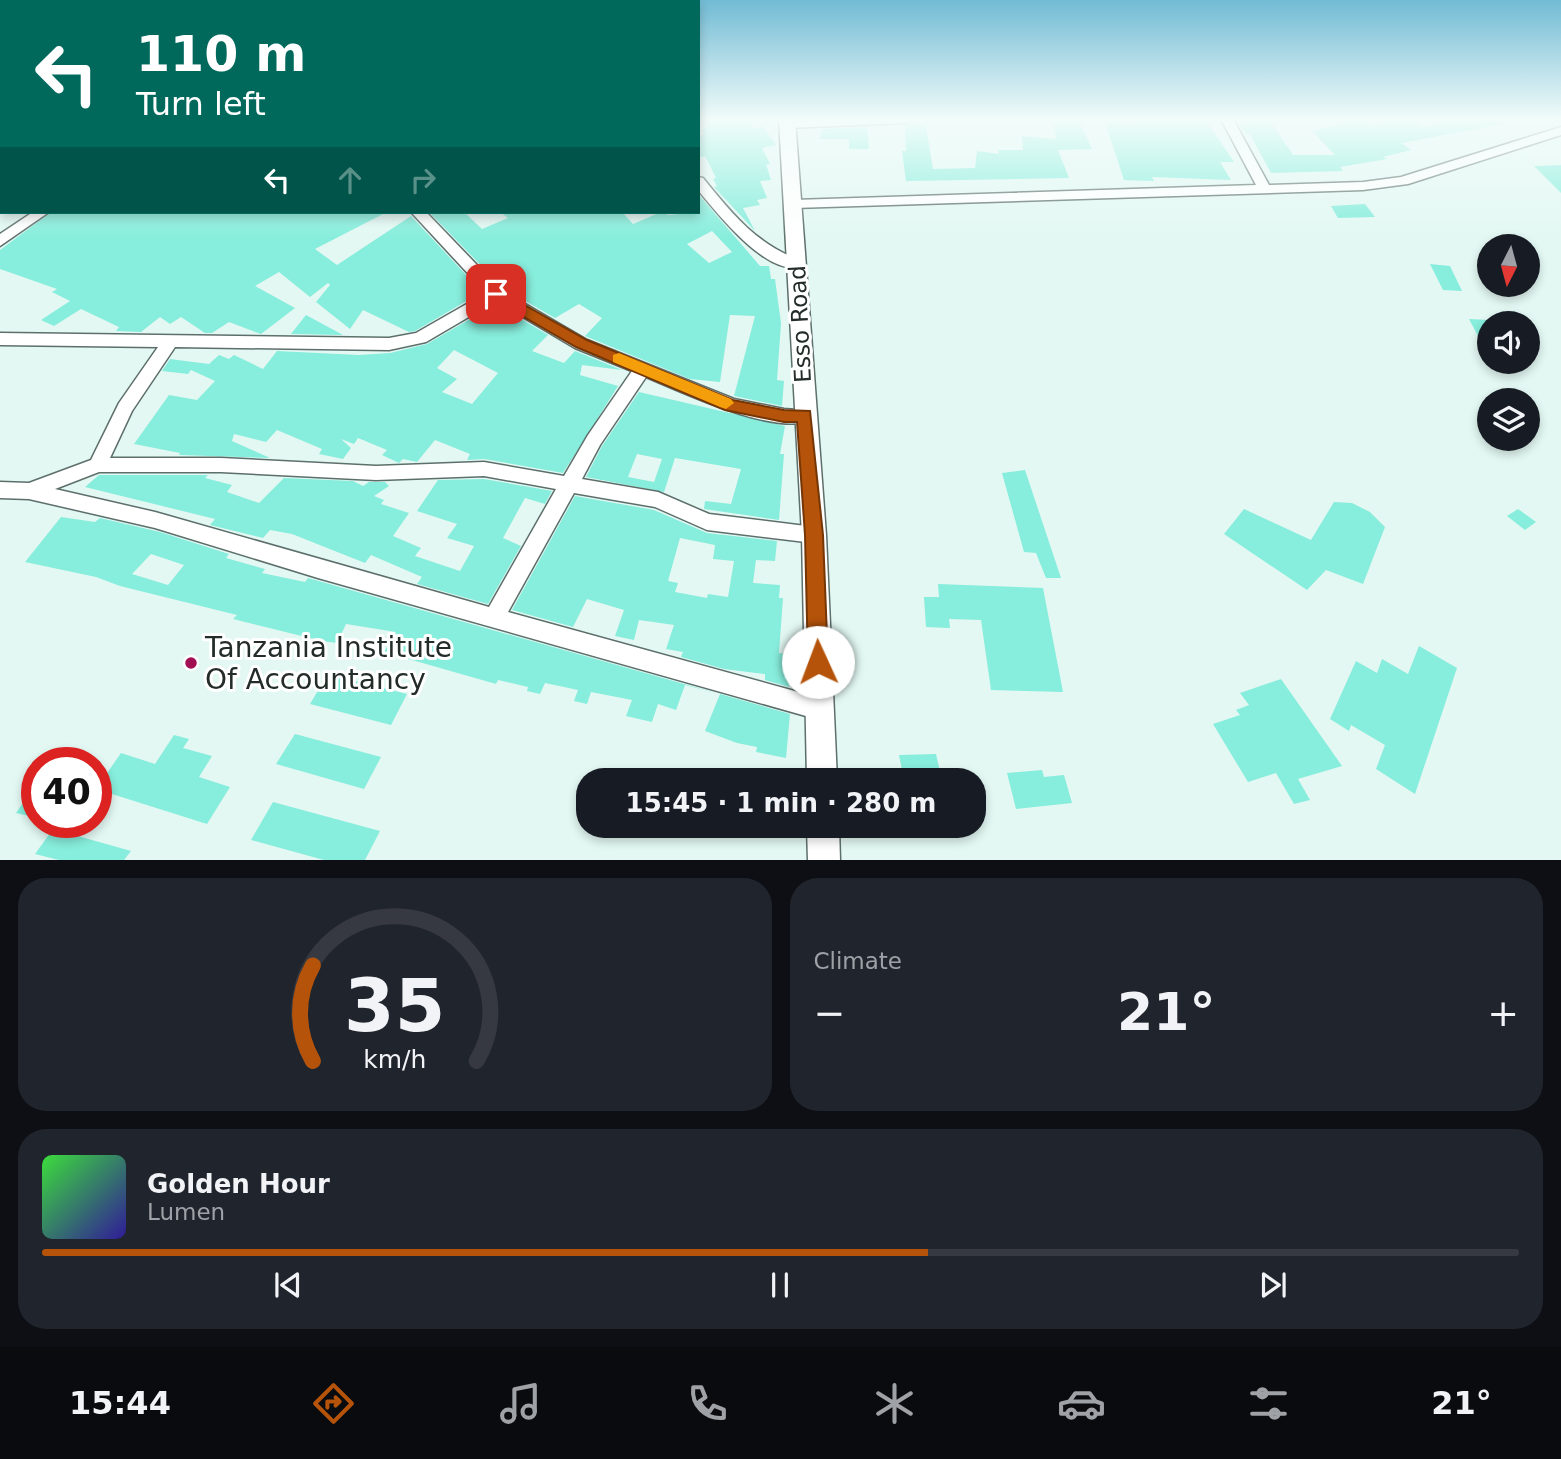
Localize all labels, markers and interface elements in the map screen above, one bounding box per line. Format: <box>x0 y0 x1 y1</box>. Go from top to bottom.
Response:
text: 110 m <box>136 26 306 83</box>
icon: left <box>21 28 112 119</box>
text: Turn left <box>136 85 266 123</box>
icon: left <box>258 161 296 199</box>
icon: ahead <box>331 161 369 199</box>
icon: right <box>404 161 442 199</box>
north arrow <box>1477 234 1540 298</box>
map controls <box>1477 234 1540 451</box>
pin <box>466 264 526 324</box>
street label: Esso Road <box>784 265 816 383</box>
icon: arrive <box>477 275 515 313</box>
button: sound <box>1477 311 1540 374</box>
button: layers <box>1477 388 1540 451</box>
position arrow <box>781 625 855 699</box>
place label: Tanzania Institute Of Accountancy <box>204 631 452 696</box>
marker: Tanzania Institute Of Accountancy <box>183 655 199 671</box>
speed limit sign: 40 <box>21 747 112 838</box>
text: 15:45 · 1 min · 280 m <box>626 788 936 818</box>
text: Climate <box>814 948 902 974</box>
text: 35 <box>344 963 445 1048</box>
text: 21° <box>1117 982 1215 1042</box>
text: − <box>814 991 845 1035</box>
text: + <box>1487 991 1519 1035</box>
text: km/h <box>363 1044 426 1073</box>
text: Golden Hour <box>147 1169 330 1199</box>
text: Lumen <box>147 1199 225 1225</box>
icon: previous <box>269 1266 307 1304</box>
icon: pause <box>761 1266 799 1304</box>
icon: next <box>1254 1266 1292 1304</box>
icon: directions <box>309 1379 358 1428</box>
icon: music <box>496 1379 545 1428</box>
icon: phone <box>683 1379 732 1428</box>
icon: climate <box>870 1379 919 1428</box>
icon: car <box>1057 1379 1106 1428</box>
icon: filters <box>1244 1379 1293 1428</box>
text: 15:44 <box>69 1384 171 1422</box>
text: 21° <box>1431 1384 1492 1422</box>

